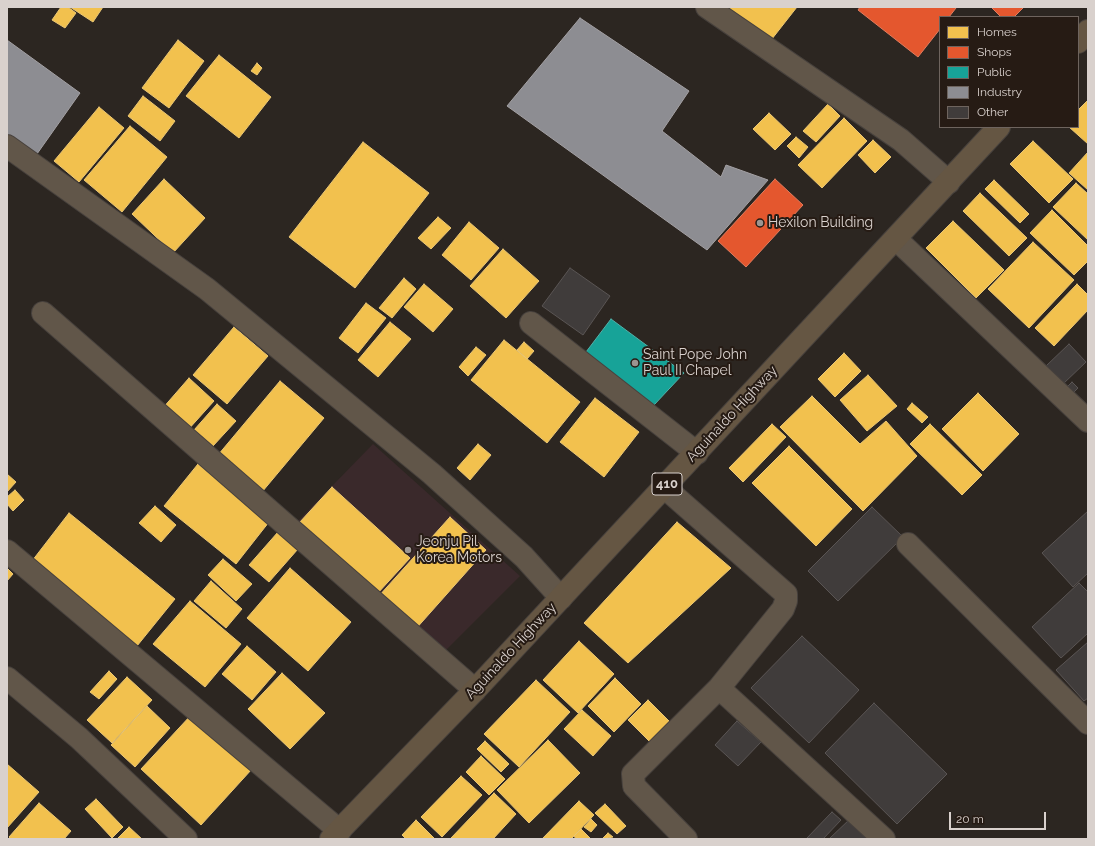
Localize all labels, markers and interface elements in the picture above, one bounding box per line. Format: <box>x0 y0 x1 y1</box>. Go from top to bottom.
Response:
legend <box>939 16 1079 128</box>
text: Homes <box>977 25 1017 39</box>
text: Shops <box>977 45 1012 59</box>
text: Public <box>977 65 1011 79</box>
text: Industry <box>977 85 1022 99</box>
text: Other <box>977 105 1008 119</box>
place label: Hexilon Building <box>768 215 873 231</box>
marker: Hexilon Building <box>755 218 765 228</box>
place label: Saint Pope John Paul II Chapel <box>643 347 747 380</box>
marker: Saint Pope John Paul II Chapel <box>630 358 640 368</box>
street label: Aguinaldo Highway <box>683 362 781 466</box>
road number: 410 <box>652 473 682 495</box>
place label: Jeonju Pil Korea Motors <box>416 534 502 566</box>
marker: Jeonju Pil Korea Motors <box>403 545 413 555</box>
street label: Aguinaldo Highway <box>462 599 560 703</box>
scale bar <box>951 804 1048 830</box>
text: 20 m <box>956 812 984 826</box>

